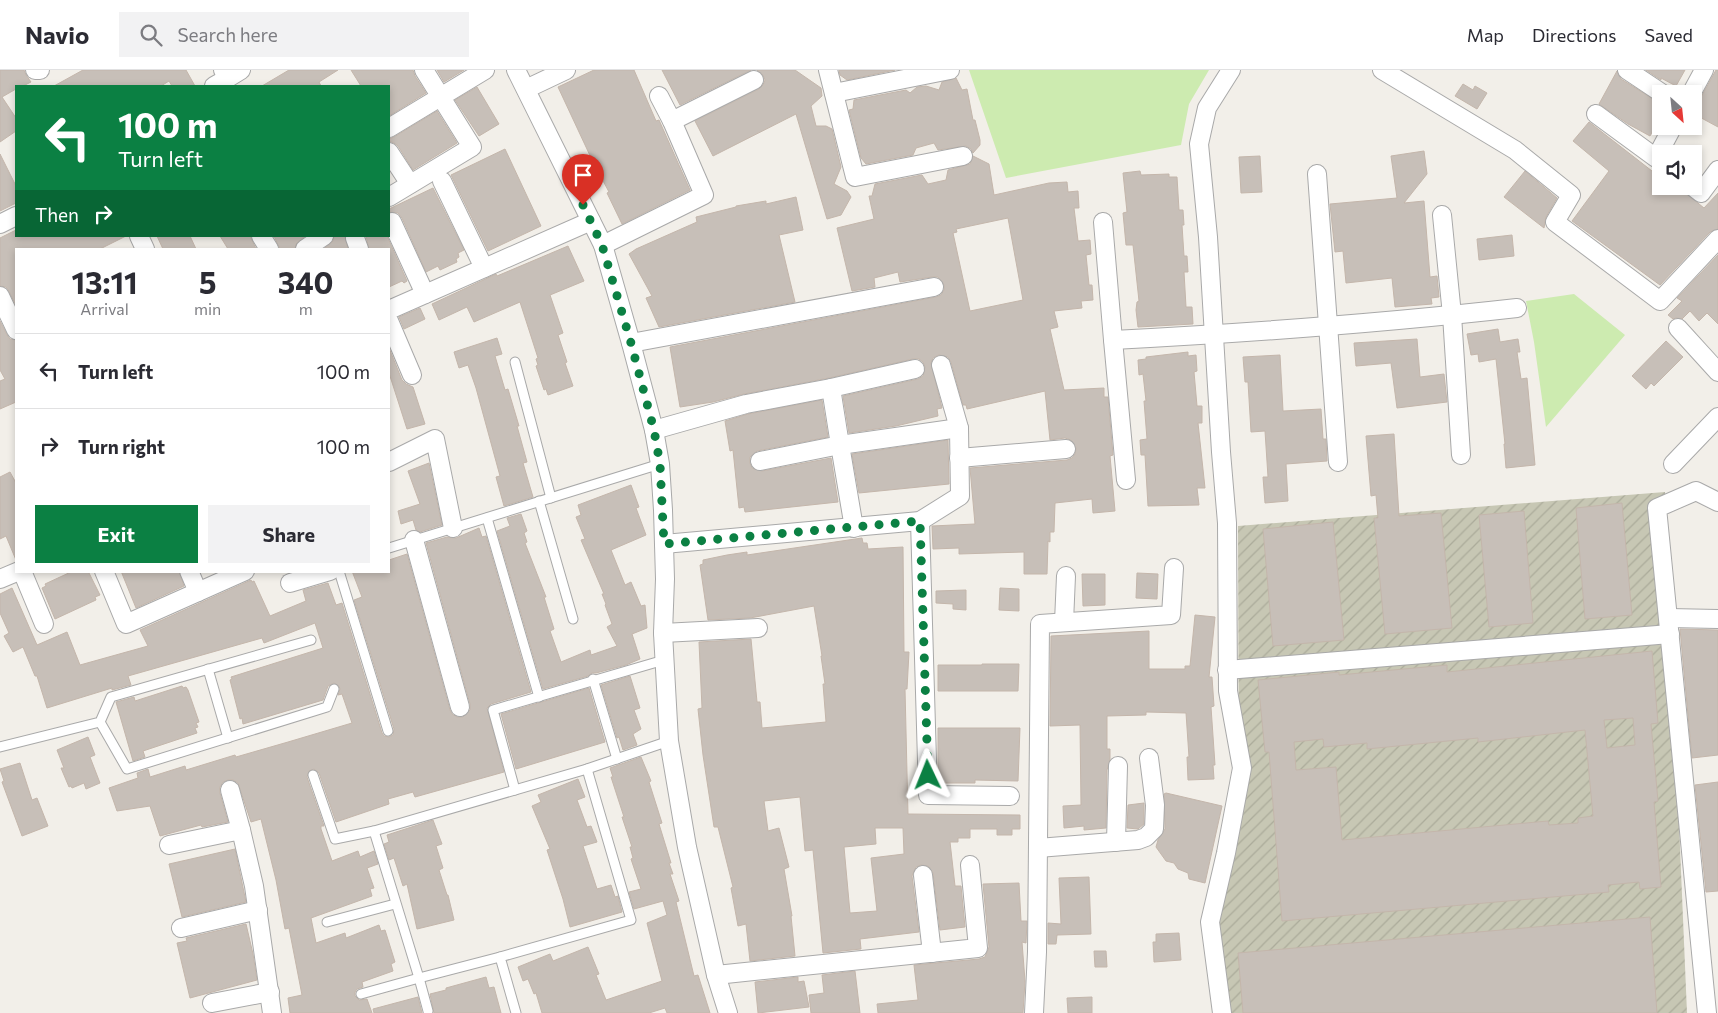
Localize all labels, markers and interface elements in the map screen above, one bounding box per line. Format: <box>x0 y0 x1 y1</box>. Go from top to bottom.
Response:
search box <box>119 12 469 57</box>
text: Navio <box>25 20 89 49</box>
icon: search <box>137 21 165 49</box>
text: Search here <box>177 23 278 46</box>
text: Map <box>1467 24 1504 46</box>
text: Directions <box>1532 24 1616 46</box>
text: Saved <box>1644 24 1693 46</box>
north arrow <box>1652 85 1702 135</box>
map controls <box>1652 85 1702 195</box>
text: 100 m <box>118 102 218 145</box>
icon: left <box>35 105 100 170</box>
text: Turn left <box>118 145 203 172</box>
button: sound <box>1652 145 1702 195</box>
pin <box>562 154 604 205</box>
icon: arrive <box>569 161 597 189</box>
icon: right <box>89 200 117 228</box>
text: Then <box>35 203 79 226</box>
text: 13:11 <box>71 263 138 300</box>
text: 5 <box>199 263 216 300</box>
text: 340 <box>278 263 334 300</box>
text: Arrival <box>80 299 129 318</box>
text: min <box>194 299 221 318</box>
text: m <box>299 299 313 318</box>
icon: left <box>35 357 63 385</box>
text: Turn left <box>78 360 153 383</box>
text: 100 m <box>317 360 370 383</box>
icon: right <box>35 432 63 460</box>
text: Turn right <box>78 435 165 458</box>
text: 100 m <box>317 435 370 458</box>
button: Exit <box>35 505 198 563</box>
button: Share <box>208 505 370 563</box>
position arrow <box>901 748 953 800</box>

